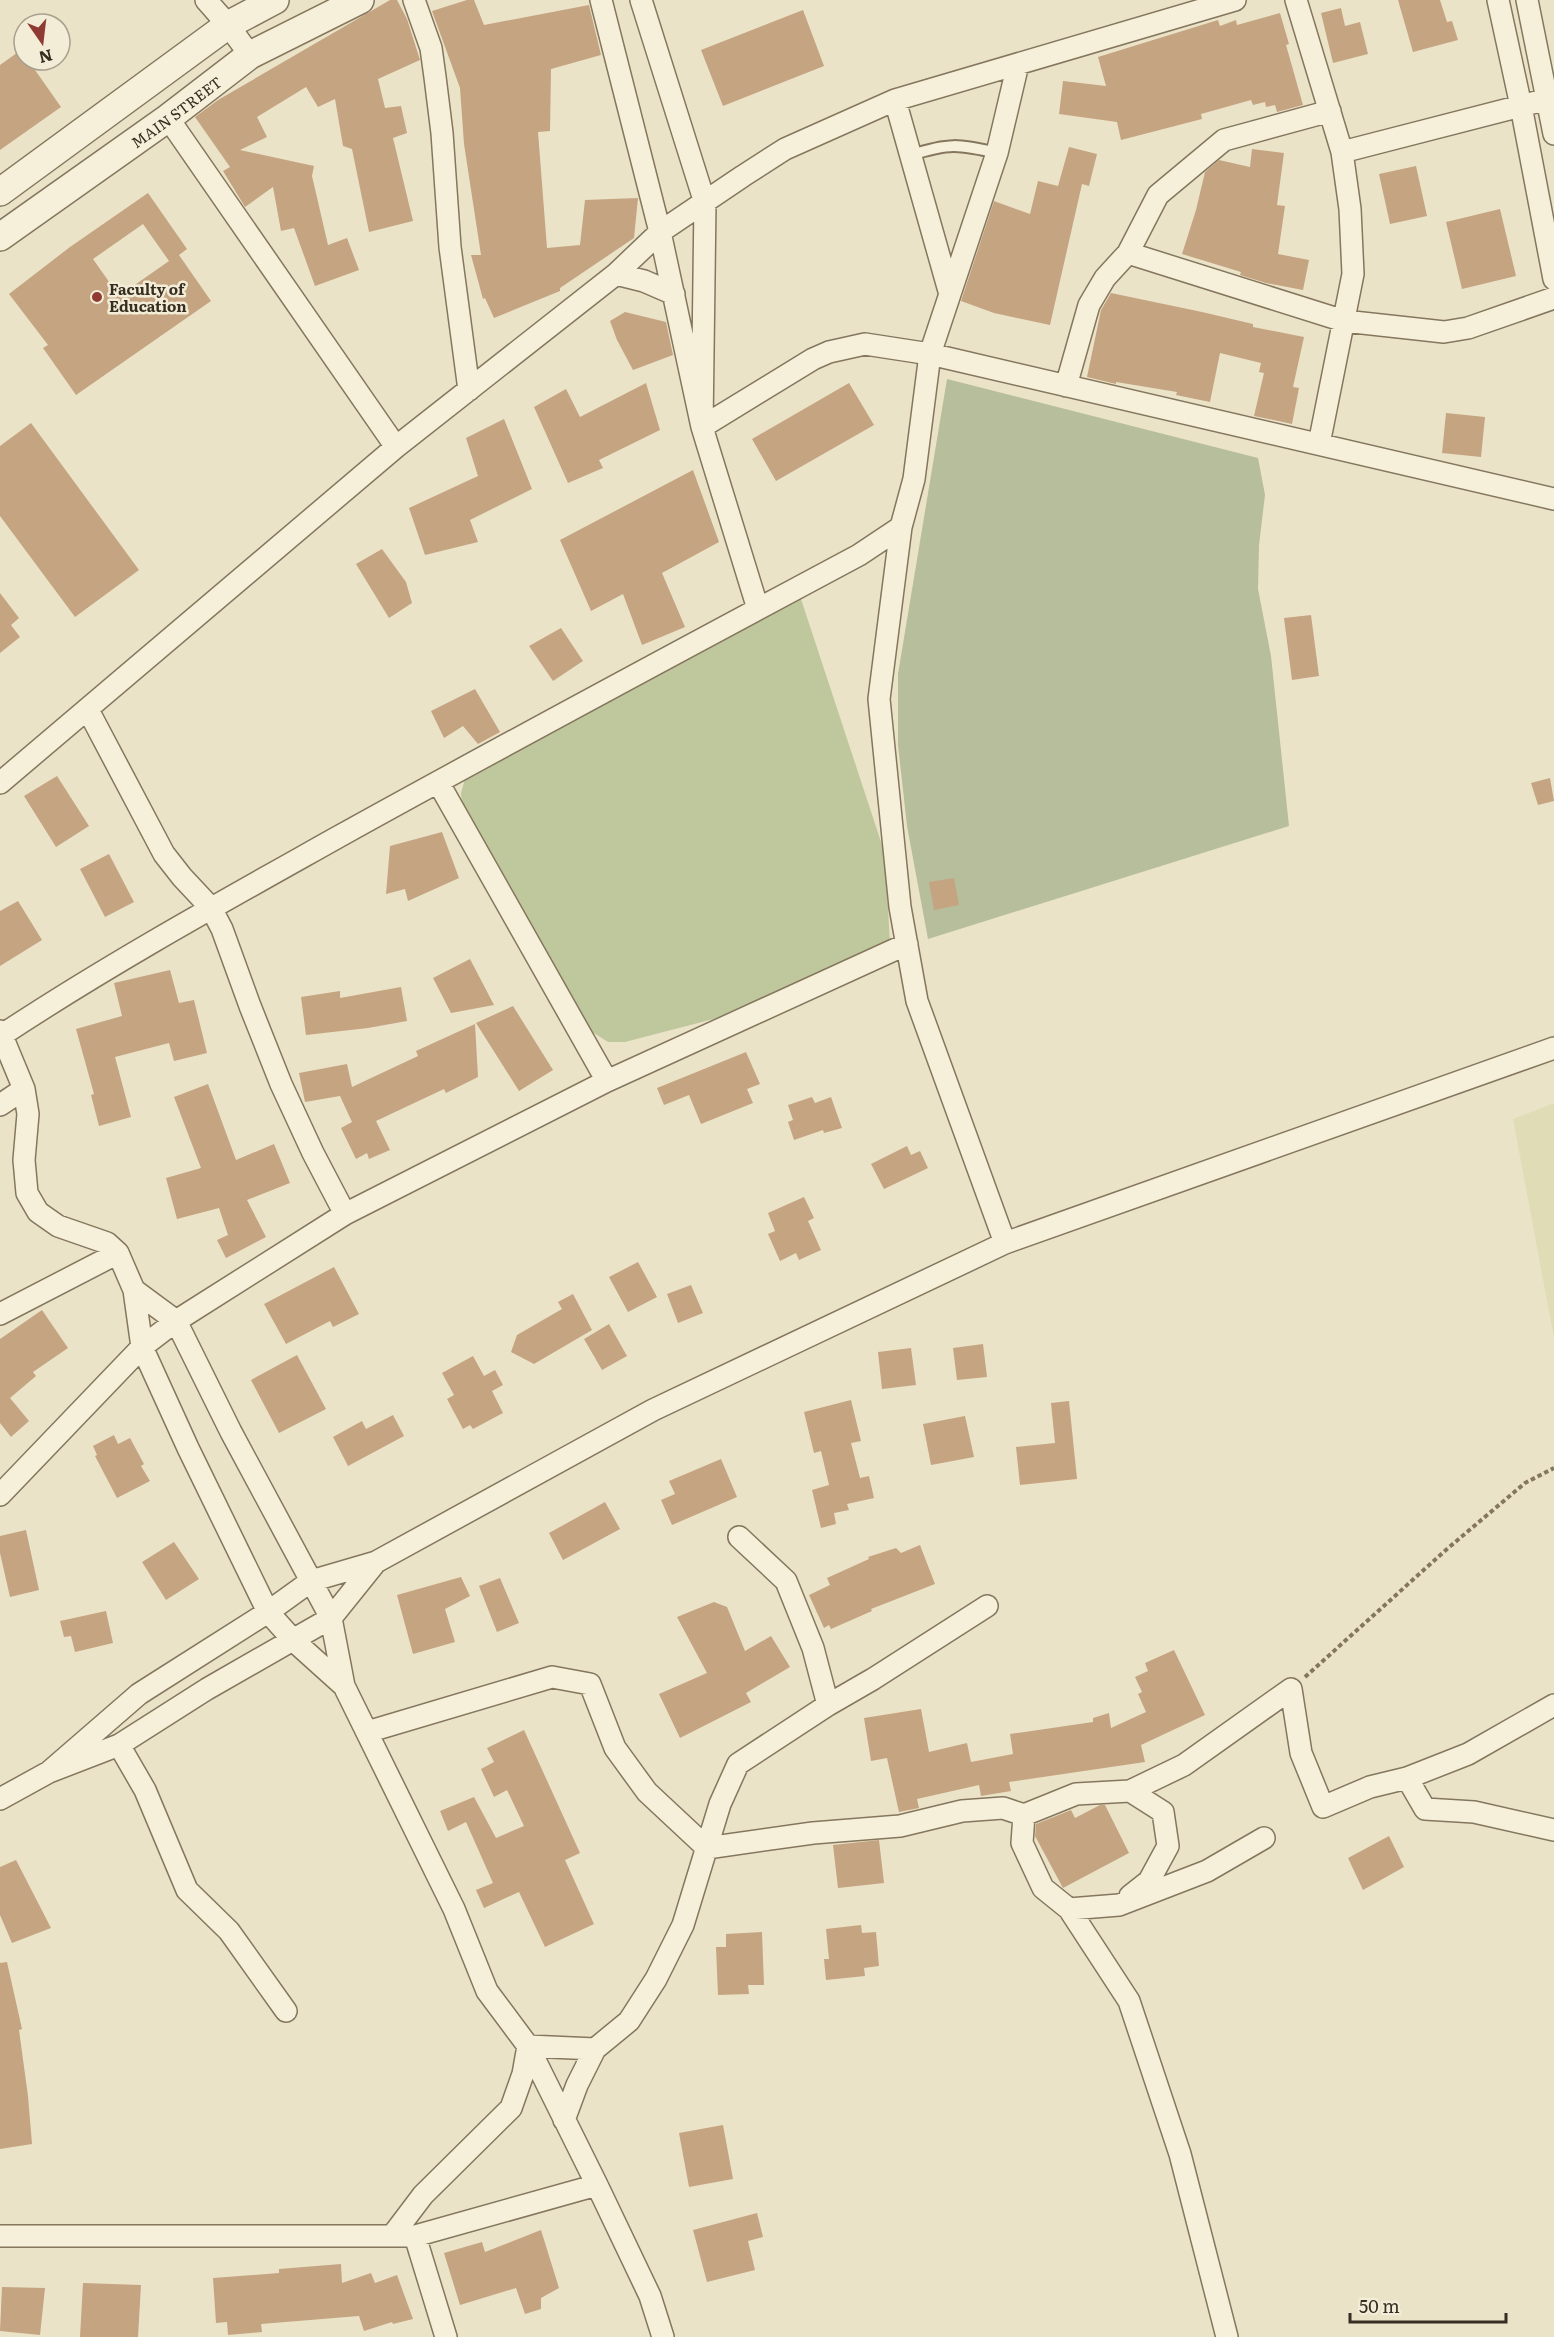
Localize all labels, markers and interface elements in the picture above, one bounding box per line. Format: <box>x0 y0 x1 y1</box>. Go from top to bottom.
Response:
north arrow <box>12 12 72 72</box>
text: N <box>36 44 55 71</box>
street label: MAIN STREET <box>125 70 226 153</box>
place label: Faculty of Education <box>109 277 187 317</box>
marker: Faculty of Education <box>90 290 104 304</box>
scale bar <box>1350 2286 1506 2324</box>
text: 50 m <box>1359 2292 1400 2319</box>

